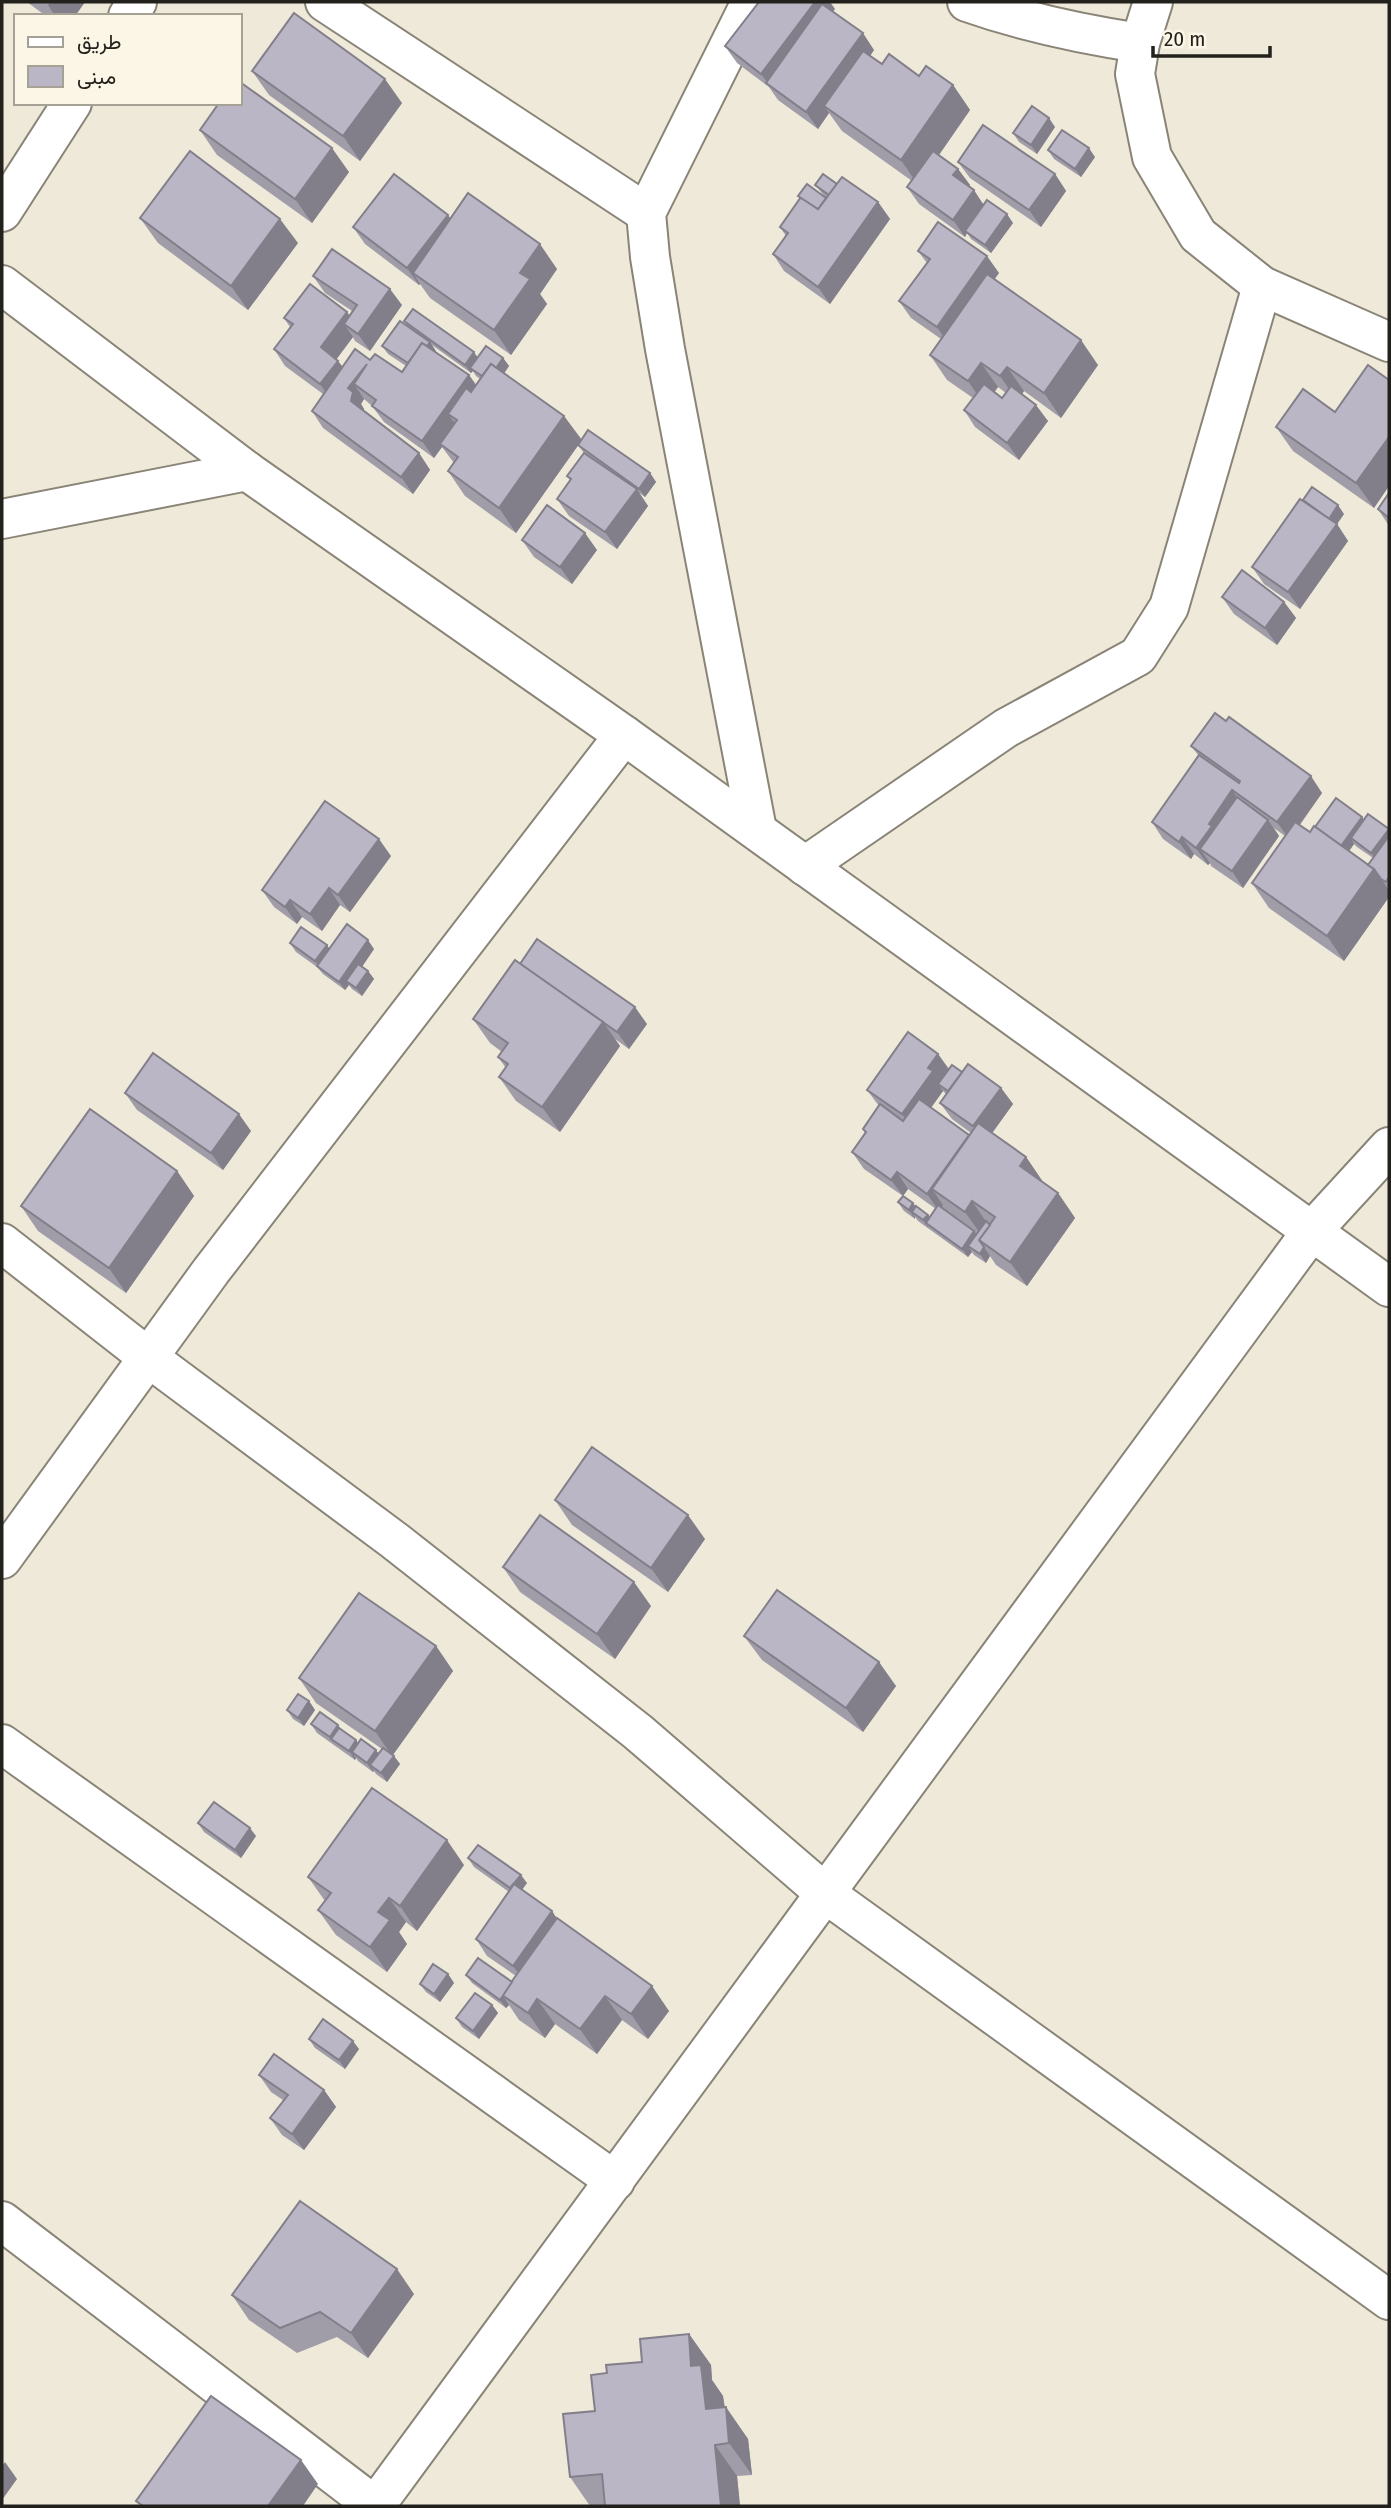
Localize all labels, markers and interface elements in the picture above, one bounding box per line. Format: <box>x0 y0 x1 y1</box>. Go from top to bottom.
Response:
legend <box>14 14 242 105</box>
scale bar <box>1153 14 1270 58</box>
text: 20 m <box>1164 26 1205 52</box>
text: طريق <box>77 29 122 55</box>
text: مبنى <box>77 64 116 90</box>

